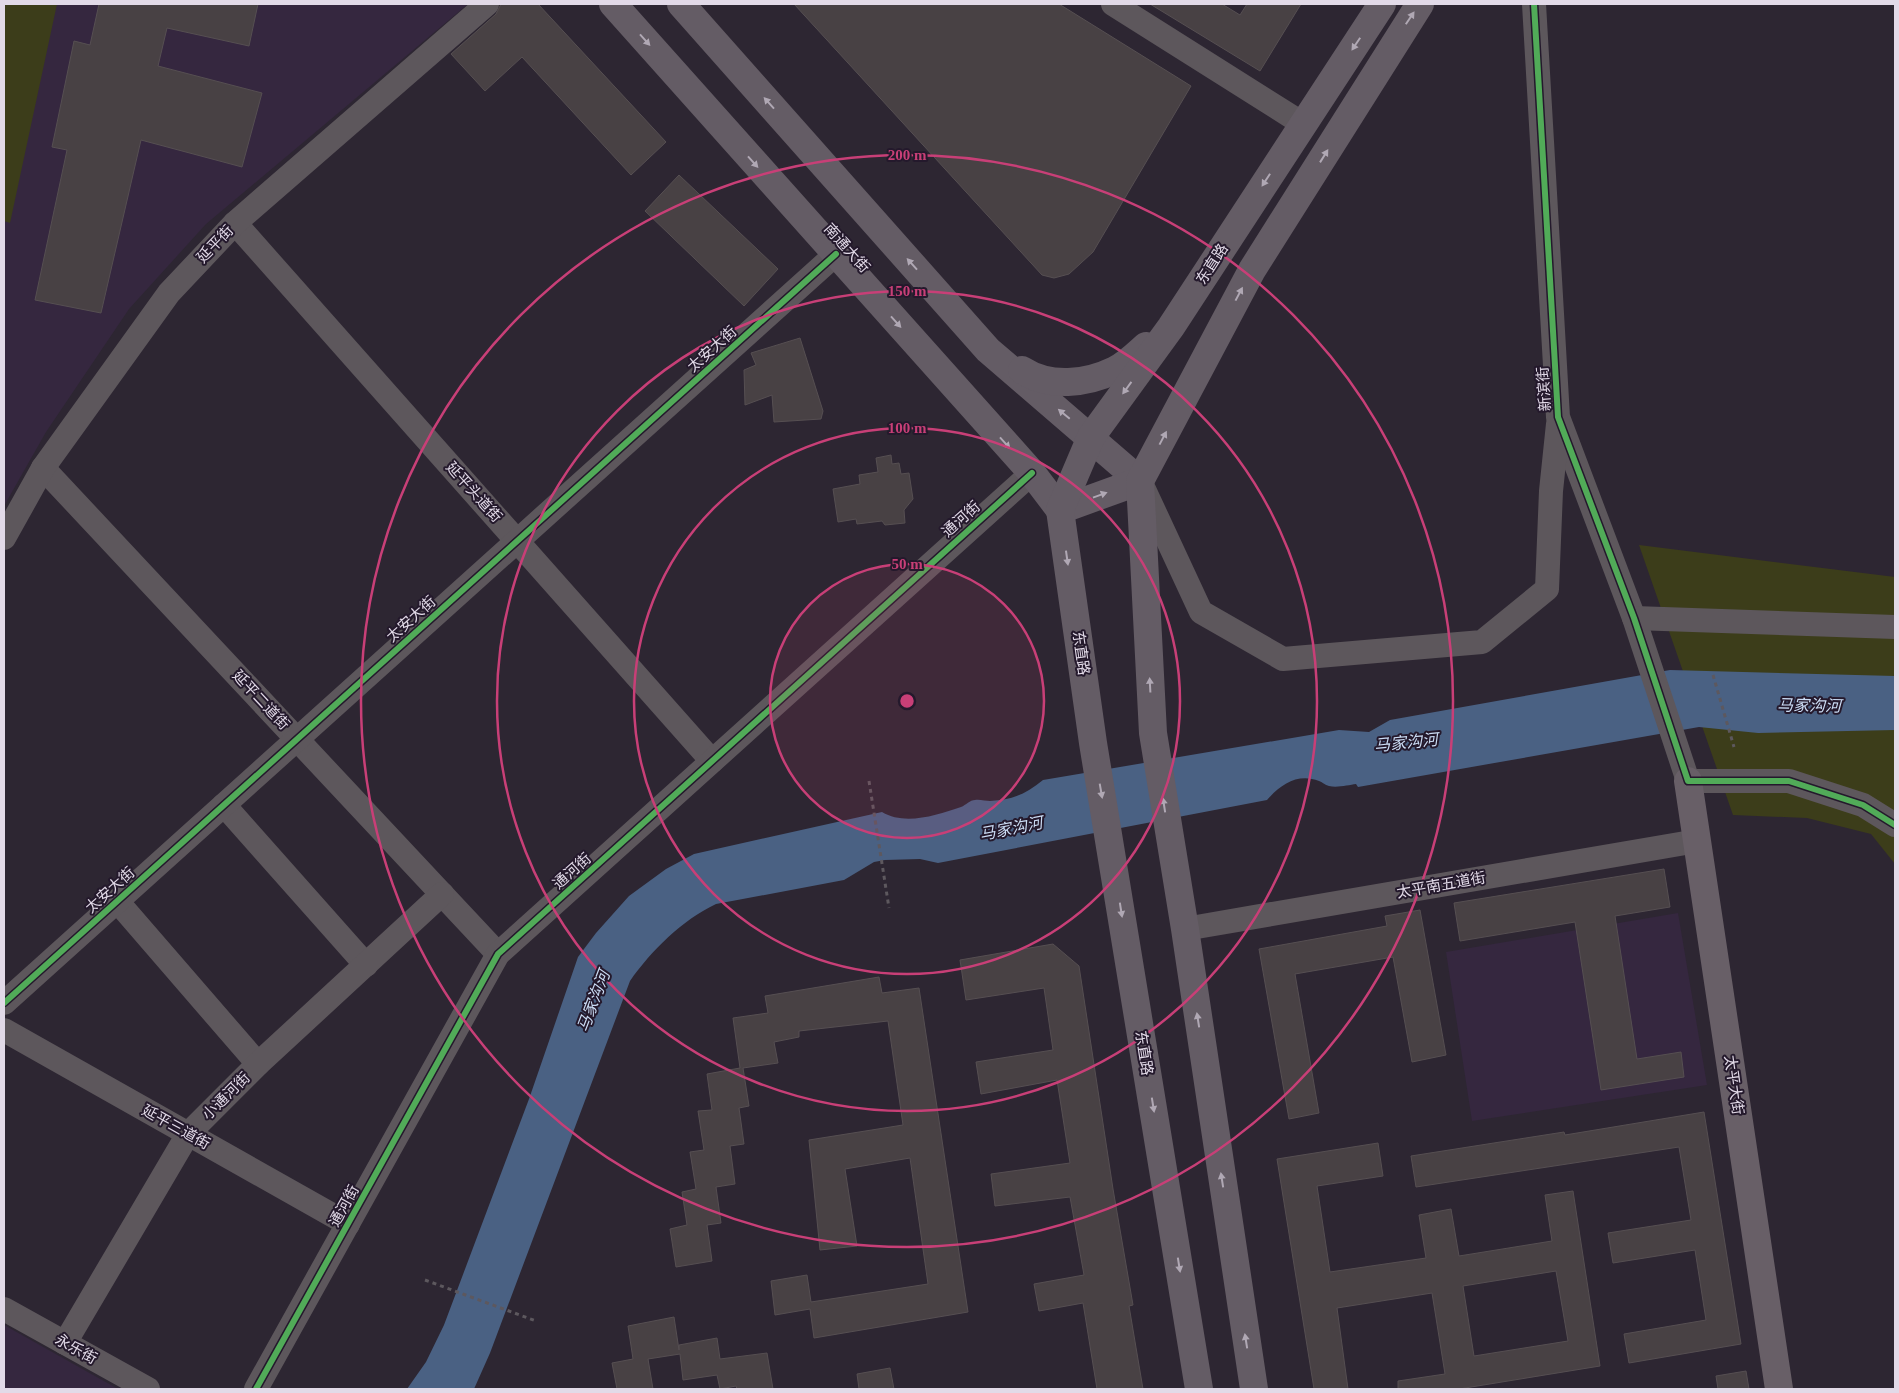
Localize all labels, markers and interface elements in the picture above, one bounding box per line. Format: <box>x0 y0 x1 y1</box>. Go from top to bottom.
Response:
one-way arrow <box>1406 12 1415 25</box>
one-way arrow <box>640 34 651 47</box>
one-way arrow <box>1351 38 1360 51</box>
one-way arrow <box>763 97 775 109</box>
text: 200 m <box>888 147 927 163</box>
one-way arrow <box>1319 149 1328 162</box>
one-way arrow <box>748 155 759 168</box>
one-way arrow <box>1262 174 1271 187</box>
street label: 南通大街 <box>821 220 873 276</box>
street label: 延平街 <box>194 222 236 266</box>
street label: 东直路 <box>1193 241 1231 287</box>
one-way arrow <box>906 257 917 270</box>
text: 150 m <box>888 283 927 299</box>
one-way arrow <box>1235 287 1243 301</box>
one-way arrow <box>890 316 902 328</box>
street label: 太安大街 <box>684 323 740 375</box>
street label: 新滨街 <box>1534 366 1554 412</box>
one-way arrow <box>1122 381 1132 395</box>
one-way arrow <box>1059 408 1071 420</box>
text: 100 m <box>888 420 927 436</box>
one-way arrow <box>1159 431 1167 445</box>
one-way arrow <box>999 437 1011 449</box>
street label: 延平头道街 <box>443 459 505 525</box>
one-way arrow <box>1093 491 1108 498</box>
street label: 通河街 <box>939 498 983 540</box>
one-way arrow <box>1063 551 1071 567</box>
text: 50 m <box>891 556 923 572</box>
street label: 太安大街 <box>383 593 439 645</box>
street label: 东直路 <box>1070 630 1092 676</box>
street label: 延平二道街 <box>230 667 292 733</box>
one-way arrow <box>1146 676 1154 692</box>
centre of rings <box>898 692 916 710</box>
water label: 马家沟河 <box>1777 696 1844 715</box>
water label: 马家沟河 <box>1373 730 1442 754</box>
one-way arrow <box>1098 783 1106 799</box>
one-way arrow <box>1159 797 1167 813</box>
water label: 马家沟河 <box>978 813 1047 843</box>
street label: 通河街 <box>550 850 594 892</box>
street label: 太安大街 <box>82 864 138 916</box>
street label: 太平南五道街 <box>1395 869 1487 901</box>
one-way arrow <box>1118 902 1126 918</box>
water label: 马家沟河 <box>574 965 614 1034</box>
one-way arrow <box>1194 1011 1202 1027</box>
street label: 东直路 <box>1133 1030 1155 1076</box>
street label: 太平大街 <box>1722 1054 1746 1116</box>
street label: 小通河街 <box>199 1069 253 1123</box>
one-way arrow <box>1149 1097 1157 1113</box>
street label: 延平三道街 <box>139 1102 213 1152</box>
one-way arrow <box>1218 1172 1226 1188</box>
street label: 通河街 <box>326 1182 362 1230</box>
one-way arrow <box>1175 1258 1183 1274</box>
street label: 永乐街 <box>52 1331 100 1367</box>
one-way arrow <box>1242 1333 1250 1349</box>

